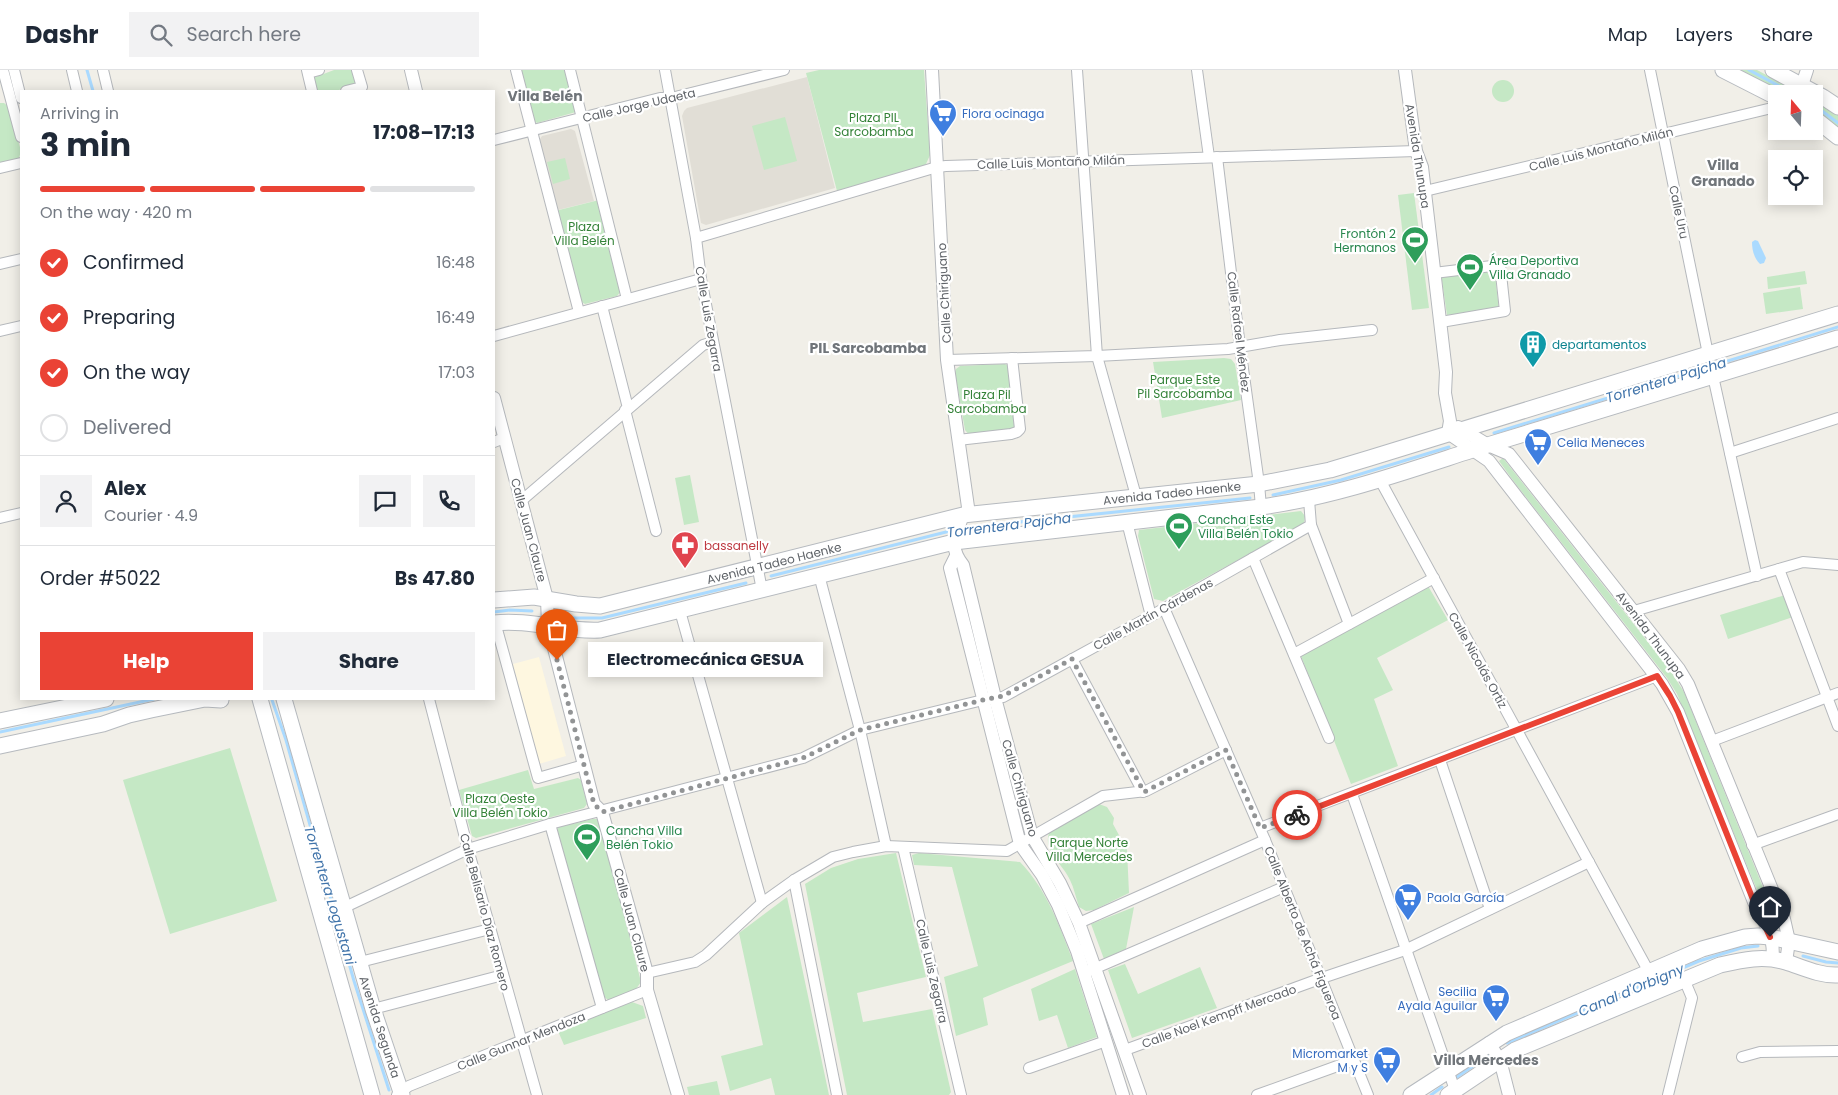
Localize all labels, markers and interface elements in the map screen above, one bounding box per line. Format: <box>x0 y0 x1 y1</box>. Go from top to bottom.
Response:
search box <box>129 12 479 57</box>
text: Dashr <box>25 18 99 51</box>
icon: search <box>147 21 175 49</box>
text: Search here <box>187 21 301 48</box>
text: Map <box>1608 22 1648 47</box>
text: Layers <box>1676 22 1733 47</box>
text: Share <box>1761 22 1813 47</box>
street label: Calle Jorge Udaeta <box>581 84 697 126</box>
north arrow <box>1768 85 1822 140</box>
map controls <box>1768 85 1823 205</box>
district label: Villa Belén <box>507 86 583 106</box>
supermarket icon: Flora ocinaga <box>928 98 958 137</box>
text: Arriving in <box>40 102 119 125</box>
street label: Avenida Thunupa <box>1401 102 1435 210</box>
place label: Flora ocinaga <box>962 105 1044 122</box>
park label: Plaza PIL Sarcobamba <box>834 109 914 140</box>
text: 17:08–17:13 <box>373 119 475 146</box>
text: 3 min <box>40 122 131 167</box>
street label: Calle Luis Montaño Milán <box>1527 123 1675 175</box>
button: locate <box>1768 150 1823 205</box>
street label: Calle Luis Montaño Milán <box>977 151 1125 173</box>
district label: Villa Granado <box>1691 155 1755 191</box>
street label: Calle Uru <box>1665 184 1693 240</box>
text: On the way · 420 m <box>40 201 192 224</box>
park label: Plaza Villa Belén <box>553 218 615 249</box>
place label: Frontón 2 Hermanos <box>1334 225 1396 256</box>
sports icon: Frontón 2 Hermanos <box>1400 225 1430 264</box>
street label: Calle Chiriguano <box>933 242 955 344</box>
icon: check <box>40 249 68 277</box>
text: Confirmed <box>83 249 184 276</box>
text: 16:48 <box>436 251 475 274</box>
sports icon: Área Deportiva Villa Granado <box>1455 252 1485 291</box>
place label: Área Deportiva Villa Granado <box>1489 252 1579 283</box>
street label: Calle Luis Zegarra <box>691 265 727 373</box>
street label: Calle Rafael Méndez <box>1223 271 1255 393</box>
icon: check <box>40 304 68 332</box>
text: Preparing <box>83 304 175 331</box>
text: 16:49 <box>436 306 475 329</box>
building icon: departamentos <box>1518 329 1548 368</box>
place label: departamentos <box>1552 336 1647 353</box>
district label: PIL Sarcobamba <box>810 338 926 358</box>
water label: Torrentera Pajcha <box>1603 352 1729 408</box>
icon: check <box>40 359 68 387</box>
text: On the way <box>83 359 190 386</box>
text: 17:03 <box>438 361 475 384</box>
park label: Parque Este Pil Sarcobamba <box>1137 371 1233 402</box>
park label: Plaza Pil Sarcobamba <box>947 386 1027 417</box>
text: Delivered <box>83 414 172 441</box>
supermarket icon: Celia Meneces <box>1523 427 1553 466</box>
place label: Celia Meneces <box>1557 434 1645 451</box>
button: person <box>40 475 92 527</box>
text: Alex <box>104 475 146 502</box>
button: chat <box>359 475 411 527</box>
button: phone <box>423 475 475 527</box>
street label: Calle Juan Claure <box>507 476 551 584</box>
street label: Avenida Tadeo Haenke <box>1102 477 1242 509</box>
text: Courier · 4.9 <box>104 504 198 527</box>
water label: Torrentera Pajcha <box>946 507 1073 543</box>
sports icon: Cancha Este Villa Belén Tokio <box>1164 511 1194 550</box>
place label: Cancha Este Villa Belén Tokio <box>1198 511 1294 542</box>
pharmacy icon: bassanelly <box>670 530 700 569</box>
place label: bassanelly <box>704 537 769 554</box>
street label: Avenida Tadeo Haenke <box>705 538 843 588</box>
text: Order #5022 <box>40 565 160 592</box>
text: Bs 47.80 <box>395 565 475 592</box>
street label: Calle Martín Cárdenas <box>1090 574 1216 654</box>
street label: Avenida Thunupa <box>1612 588 1690 682</box>
pin <box>536 609 578 660</box>
street label: Calle Nicolás Ortiz <box>1445 609 1511 711</box>
icon: bag <box>543 616 571 644</box>
button: Help <box>40 632 253 690</box>
button: Share <box>263 632 475 690</box>
callout: Electromecánica GESUA <box>587 642 822 678</box>
text: Electromecánica GESUA <box>607 648 804 671</box>
street label: Calle Chiriguano <box>998 737 1042 839</box>
park label: Plaza Oeste Villa Belén Tokio <box>452 790 548 821</box>
courier <box>1272 790 1322 840</box>
icon: bike <box>1283 801 1311 829</box>
sports icon: Cancha Villa Belén Tokio <box>572 822 602 861</box>
place label: Cancha Villa Belén Tokio <box>606 822 682 853</box>
water label: Torrentera Logustani <box>299 823 361 968</box>
street label: Calle Belisario Díaz Romero <box>456 831 514 993</box>
park label: Parque Norte Villa Mercedes <box>1045 834 1133 865</box>
street label: Calle Alberto de Achá Figueroa <box>1260 844 1346 1022</box>
street label: Calle Juan Claure <box>610 866 654 974</box>
supermarket icon: Paola García <box>1393 882 1423 921</box>
pin <box>1749 886 1791 937</box>
place label: Paola García <box>1427 889 1504 906</box>
icon: home <box>1756 893 1784 921</box>
street label: Calle Luis Zegarra <box>912 917 952 1025</box>
water label: Canal d'Orbigny <box>1575 958 1688 1021</box>
street label: Avenida Segunda <box>355 974 405 1080</box>
street label: Calle Noel Kempff Mercado <box>1139 980 1299 1052</box>
place label: Secilia Ayala Aguilar <box>1397 983 1478 1014</box>
supermarket icon: Secilia Ayala Aguilar <box>1481 983 1511 1022</box>
street label: Calle Gunnar Mendoza <box>454 1007 588 1075</box>
place label: Micromarket M y S <box>1292 1045 1368 1076</box>
supermarket icon: Micromarket M y S <box>1372 1045 1402 1084</box>
district label: Villa Mercedes <box>1433 1050 1539 1070</box>

